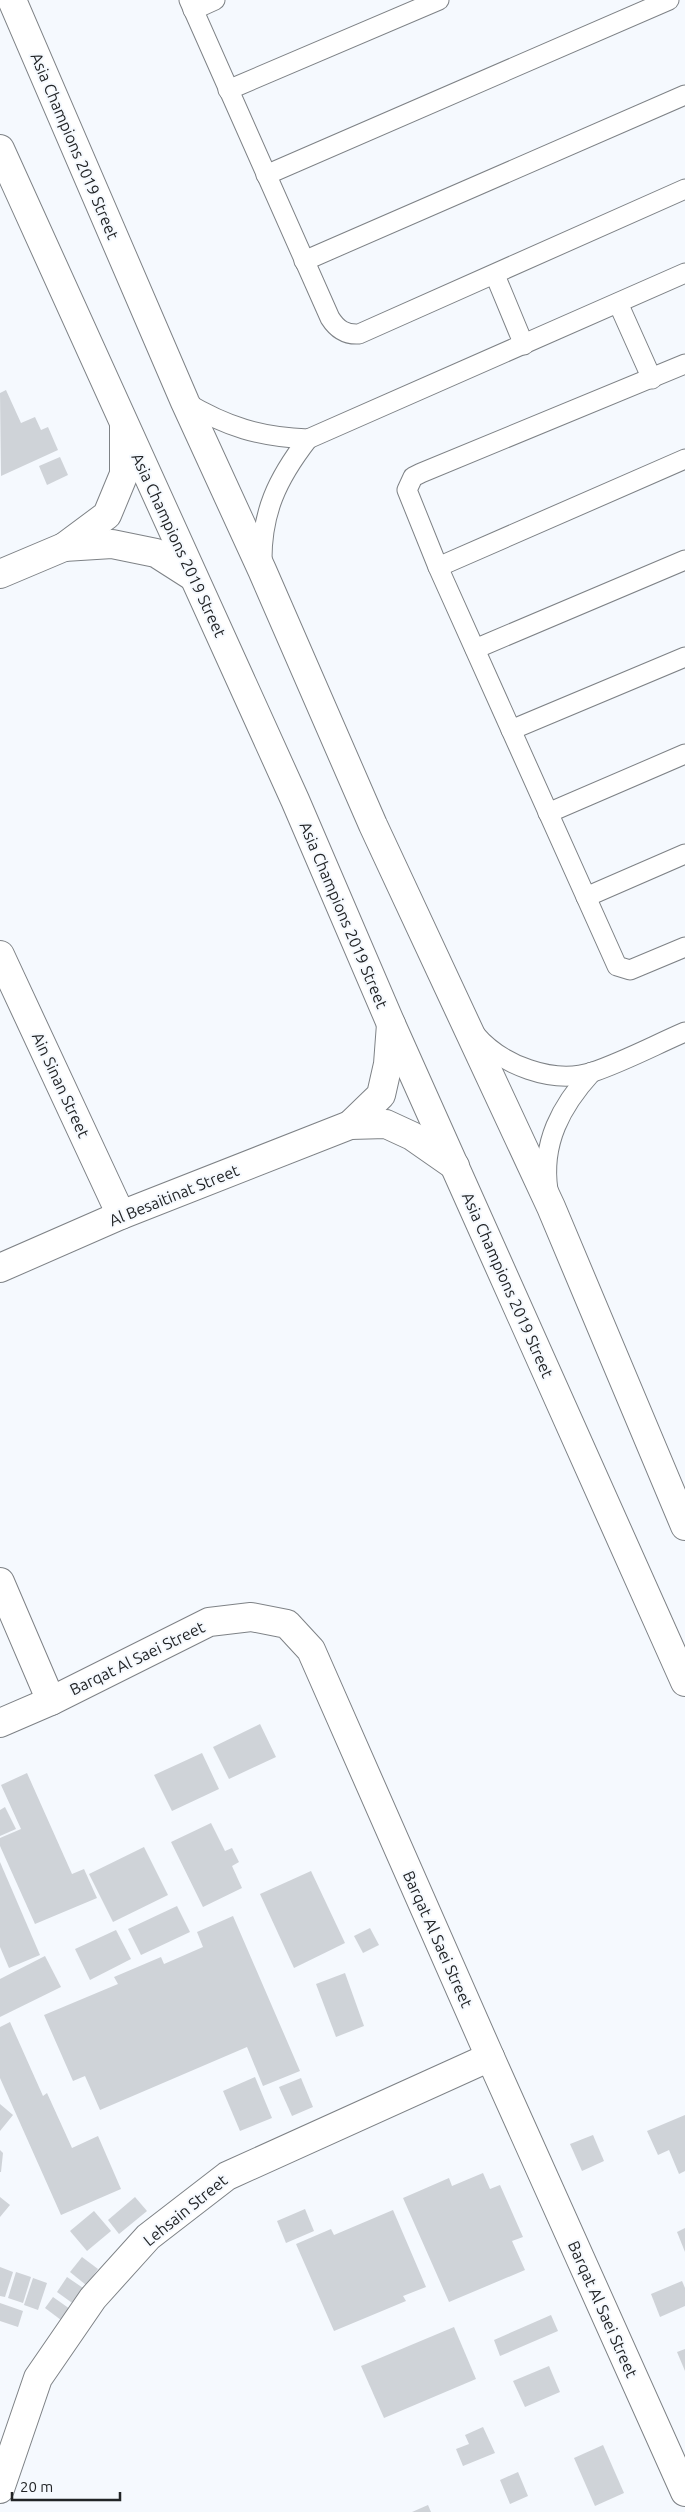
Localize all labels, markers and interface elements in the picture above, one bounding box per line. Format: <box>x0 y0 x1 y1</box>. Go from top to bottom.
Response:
street label: Asia Champions 2019 Street <box>27 50 123 243</box>
street label: Asia Champions 2019 Street <box>128 450 230 641</box>
street label: Asia Champions 2019 Street <box>296 819 392 1012</box>
street label: Ain Sinan Street <box>29 1029 94 1141</box>
street label: Al Besaitinat Street <box>106 1160 242 1229</box>
street label: Asia Champions 2019 Street <box>459 1189 557 1381</box>
street label: Barqat Al Saei Street <box>67 1617 208 1699</box>
street label: Barqat Al Saei Street <box>400 1868 477 2011</box>
street label: Lehsain Street <box>139 2170 231 2249</box>
street label: Barqat Al Saei Street <box>565 2238 642 2381</box>
scale bar <box>12 2470 120 2502</box>
text: 20 m <box>20 2478 53 2495</box>

